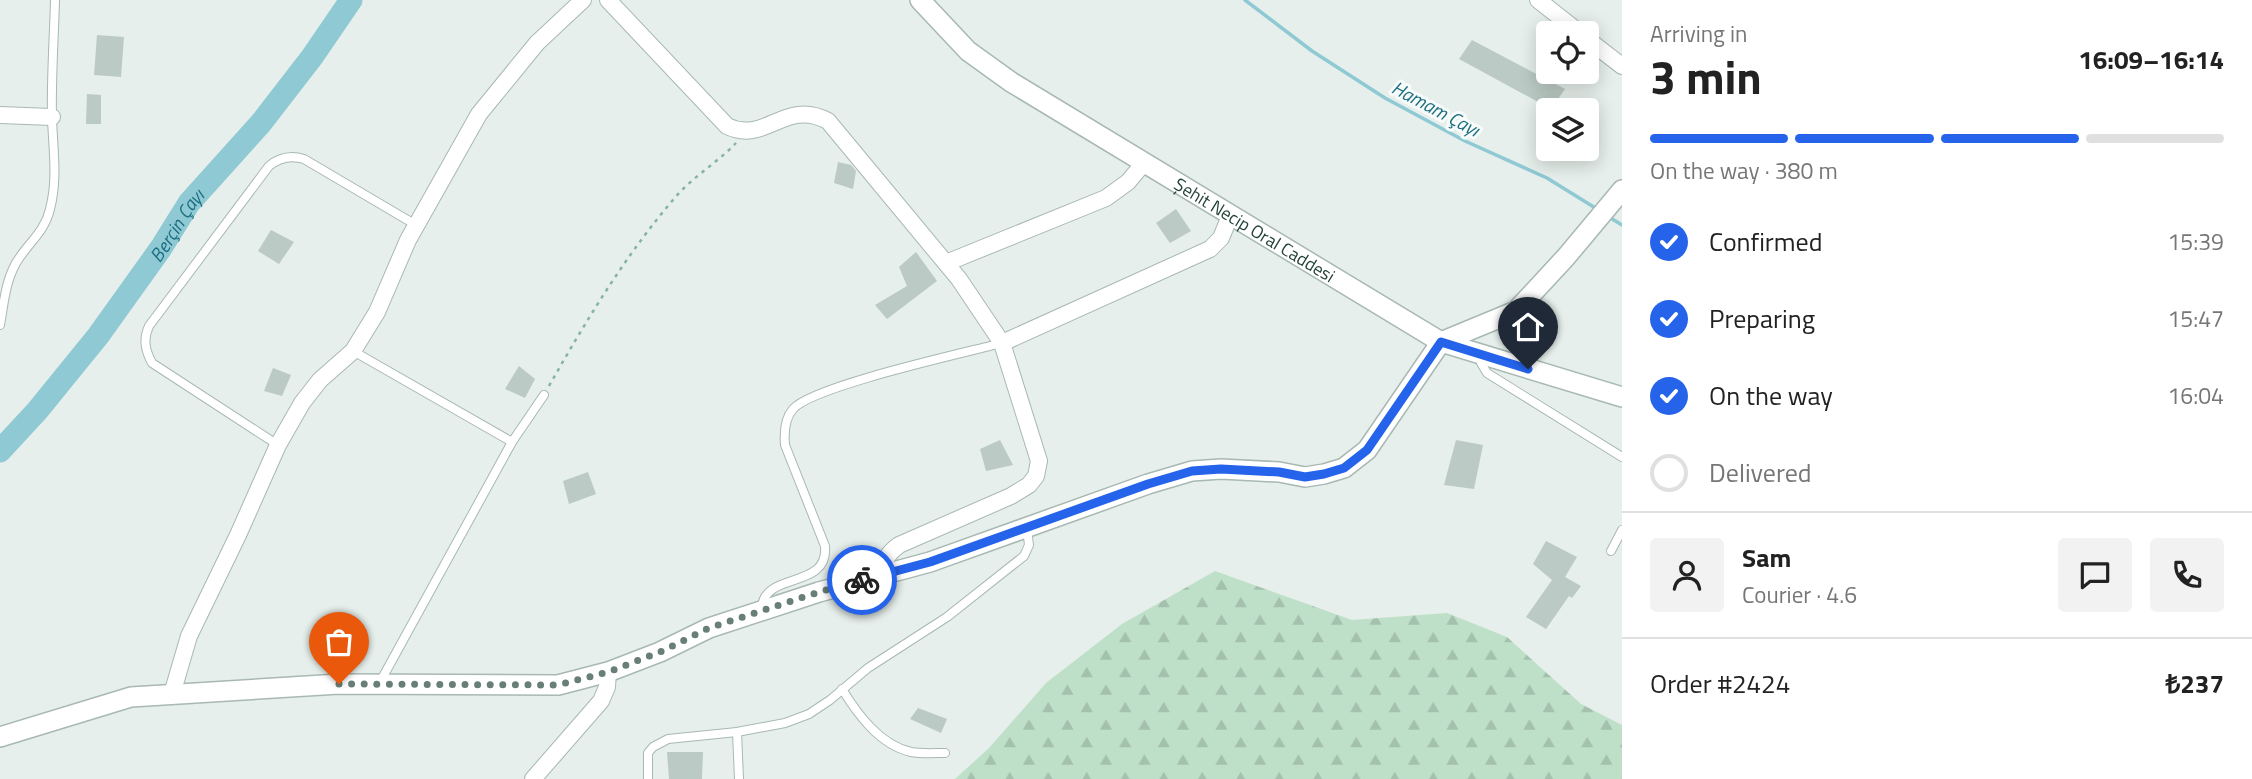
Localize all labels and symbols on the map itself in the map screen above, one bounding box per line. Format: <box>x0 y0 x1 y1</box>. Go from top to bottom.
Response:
water label: Hamam Çayı <box>1387 73 1486 144</box>
street label: Şehit Necip Oral Caddesi <box>1169 170 1340 289</box>
water label: Berçin Çayı <box>141 181 211 267</box>
pin <box>1498 297 1558 369</box>
courier <box>827 545 897 615</box>
pin <box>309 612 369 684</box>

